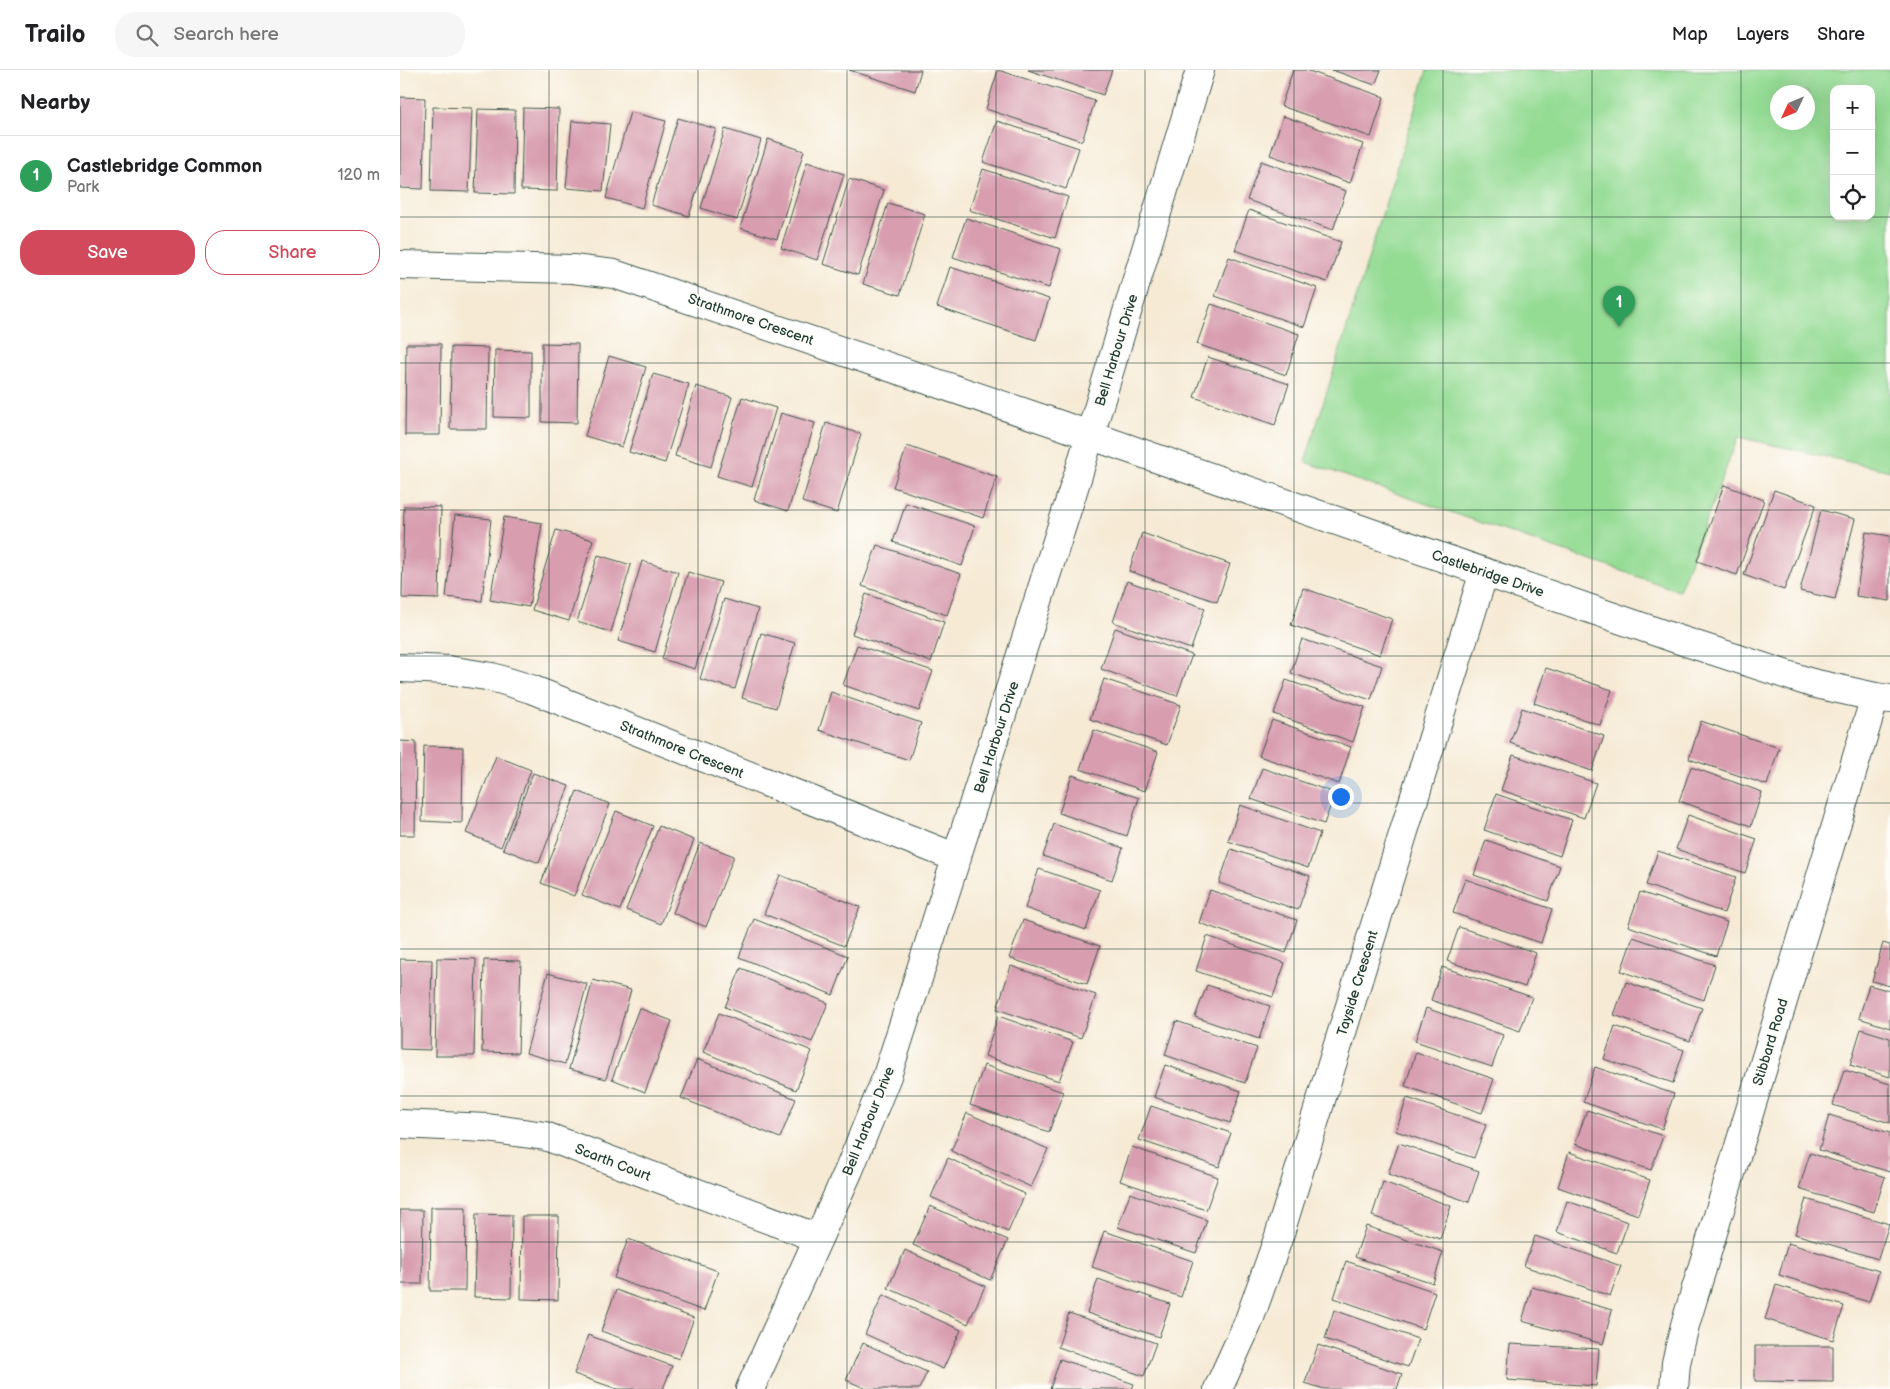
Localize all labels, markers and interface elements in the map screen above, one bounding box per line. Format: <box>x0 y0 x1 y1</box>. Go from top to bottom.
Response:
search box <box>115 12 465 57</box>
text: Trailo <box>25 20 85 49</box>
icon: search <box>133 21 161 49</box>
text: Search here <box>173 23 279 46</box>
text: Map <box>1672 24 1708 45</box>
text: Layers <box>1736 24 1789 45</box>
text: Share <box>1817 24 1865 45</box>
north arrow <box>1770 85 1815 130</box>
map controls <box>1830 85 1875 220</box>
button: + <box>1830 85 1875 130</box>
text: Nearby <box>20 90 90 115</box>
button: − <box>1830 130 1875 175</box>
text: Castlebridge Common <box>67 155 262 178</box>
text: 1 <box>33 166 39 185</box>
text: 120 m <box>337 166 380 185</box>
button: locate <box>1830 175 1875 220</box>
text: Park <box>67 178 99 197</box>
button: Save <box>20 230 195 275</box>
button: Share <box>205 230 380 275</box>
pin: 1 <box>1603 286 1635 327</box>
street label: Strathmore Crescent <box>686 290 817 349</box>
street label: Bell Harbour Drive <box>1091 292 1142 408</box>
street label: Castlebridge Drive <box>1429 546 1546 601</box>
street label: Bell Harbour Drive <box>970 679 1023 795</box>
street label: Strathmore Crescent <box>618 717 747 782</box>
your location <box>1328 784 1354 810</box>
street label: Tayside Crescent <box>1333 928 1382 1038</box>
street label: Stibbard Road <box>1749 997 1792 1088</box>
street label: Bell Harbour Drive <box>839 1064 898 1178</box>
street label: Scarth Court <box>572 1140 654 1185</box>

